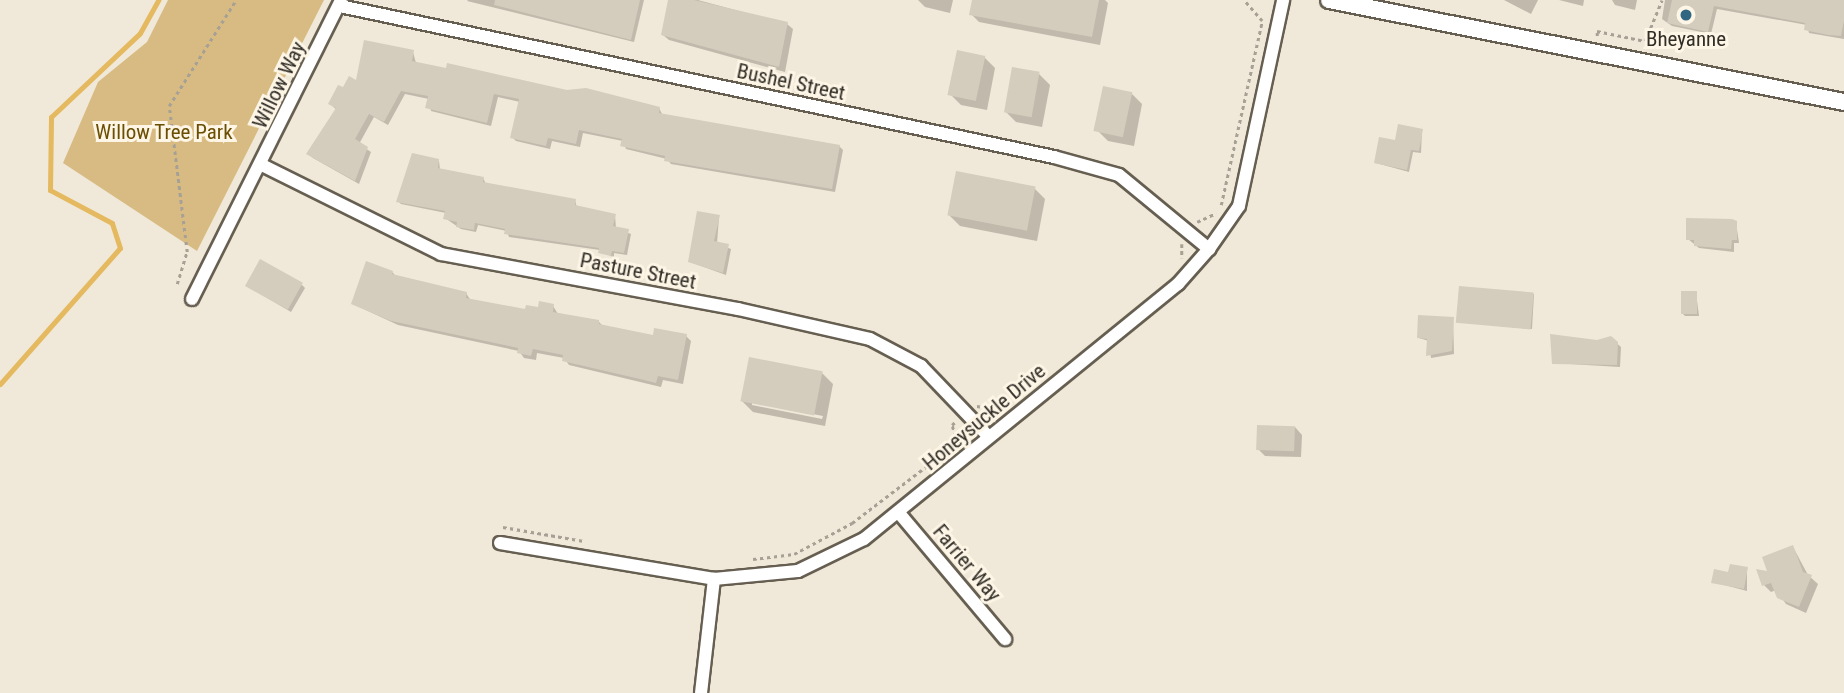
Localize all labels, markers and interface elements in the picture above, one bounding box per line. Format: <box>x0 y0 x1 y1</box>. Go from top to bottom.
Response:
marker: Bheyanne <box>1678 7 1694 23</box>
place label: Bheyanne <box>1646 26 1726 52</box>
street label: Willow Way <box>247 37 311 133</box>
street label: Bushel Street <box>735 58 847 106</box>
park label: Willow Tree Park <box>95 119 233 145</box>
street label: Pasture Street <box>578 247 698 295</box>
street label: Honeysuckle Drive <box>918 358 1050 476</box>
street label: Farrier Way <box>928 519 1006 607</box>

